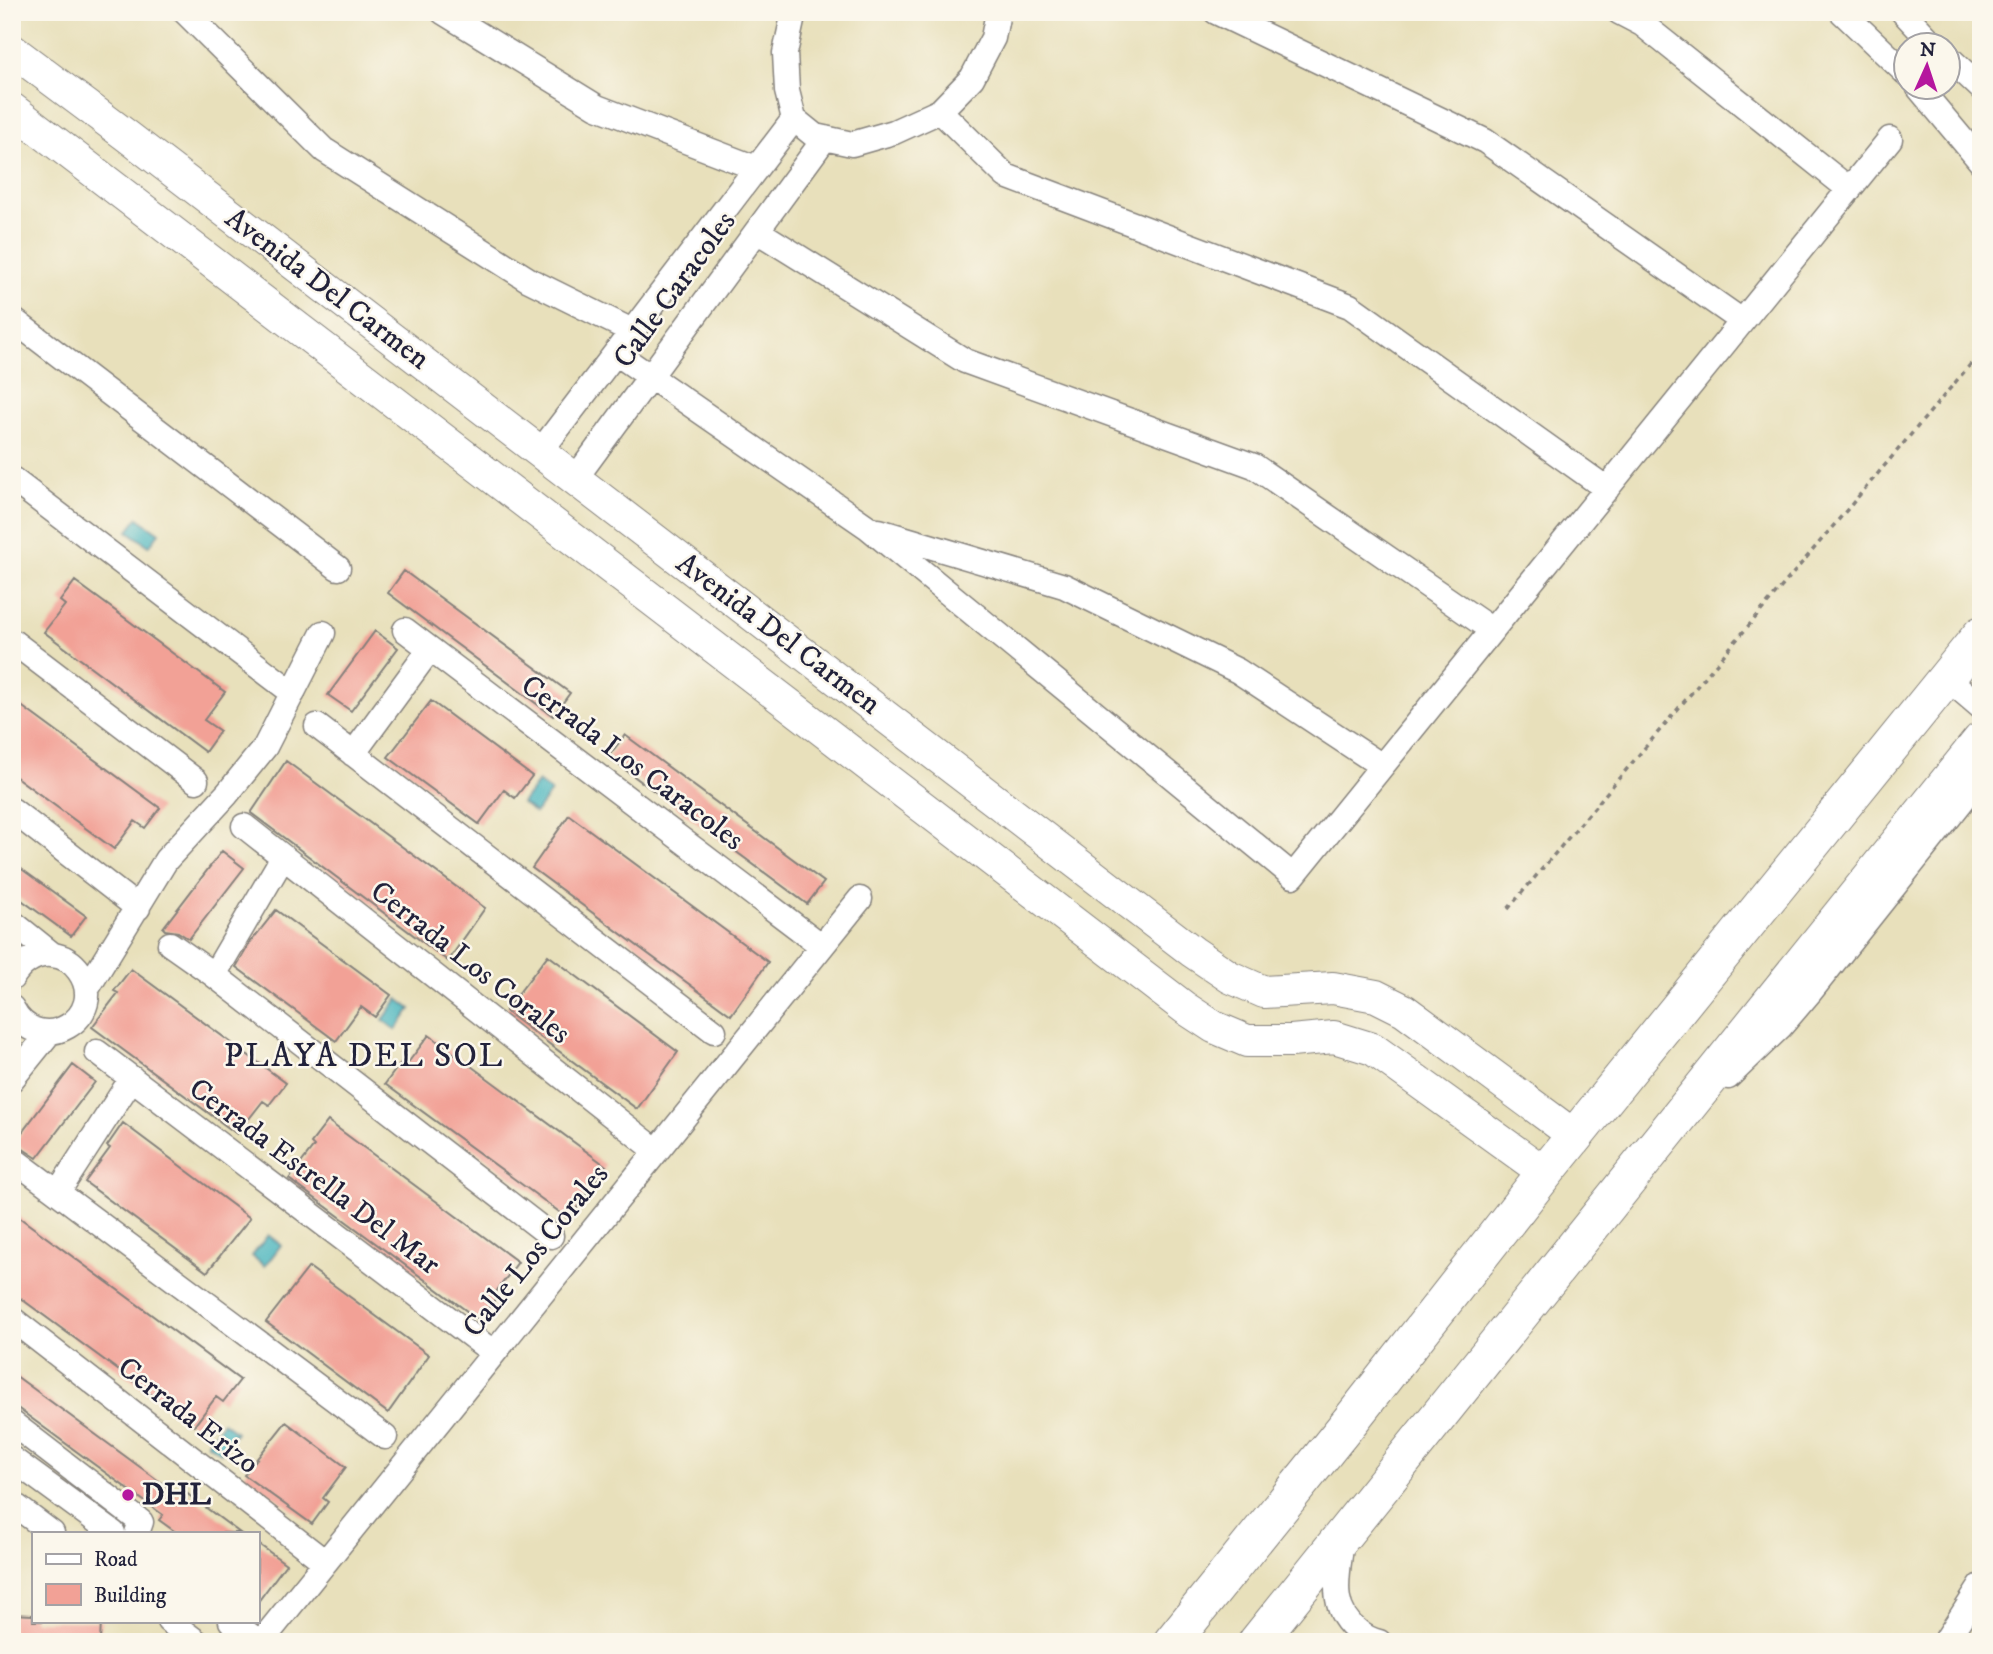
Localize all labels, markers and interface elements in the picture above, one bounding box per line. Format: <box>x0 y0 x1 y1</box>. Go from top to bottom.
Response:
north arrow <box>1892 32 1962 102</box>
text: N <box>1919 39 1937 62</box>
street label: Avenida Del Carmen <box>218 200 437 378</box>
street label: Calle Caracoles <box>606 204 744 376</box>
street label: Avenida Del Carmen <box>669 545 888 723</box>
street label: Cerrada Los Caracoles <box>513 667 751 859</box>
street label: Cerrada Los Corales <box>362 873 578 1053</box>
district label: PLAYA DEL SOL <box>224 1036 504 1077</box>
street label: Cerrada Estrella Del Mar <box>181 1071 447 1283</box>
street label: Calle Los Corales <box>455 1157 617 1345</box>
street label: Cerrada Erizo <box>110 1349 266 1483</box>
place label: DHL <box>142 1477 211 1514</box>
marker: DHL <box>120 1487 136 1503</box>
legend <box>32 1532 259 1622</box>
text: Road <box>94 1547 138 1573</box>
text: Building <box>94 1583 167 1609</box>

